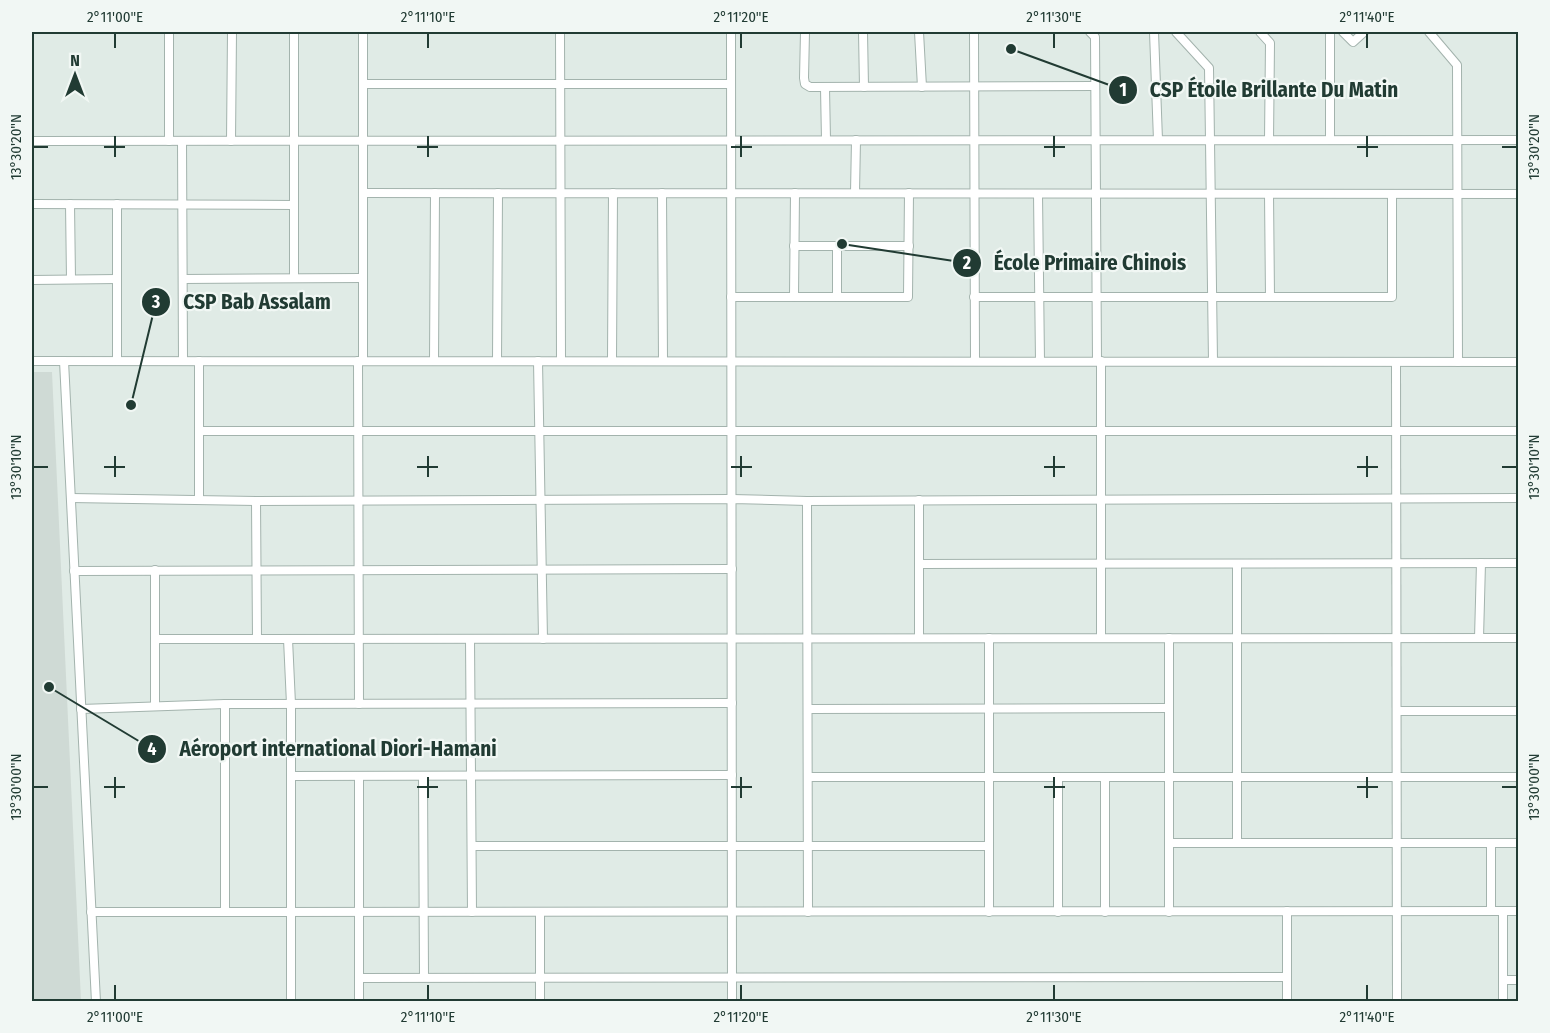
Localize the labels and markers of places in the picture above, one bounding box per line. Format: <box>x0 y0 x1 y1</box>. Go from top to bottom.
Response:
callout: CSP Étoile Brillante Du Matin <box>1108 70 1410 109</box>
callout: École Primaire Chinois <box>952 243 1198 282</box>
callout: CSP Bab Assalam <box>141 283 343 322</box>
callout: Aéroport international Diori-Hamani <box>137 729 508 768</box>

